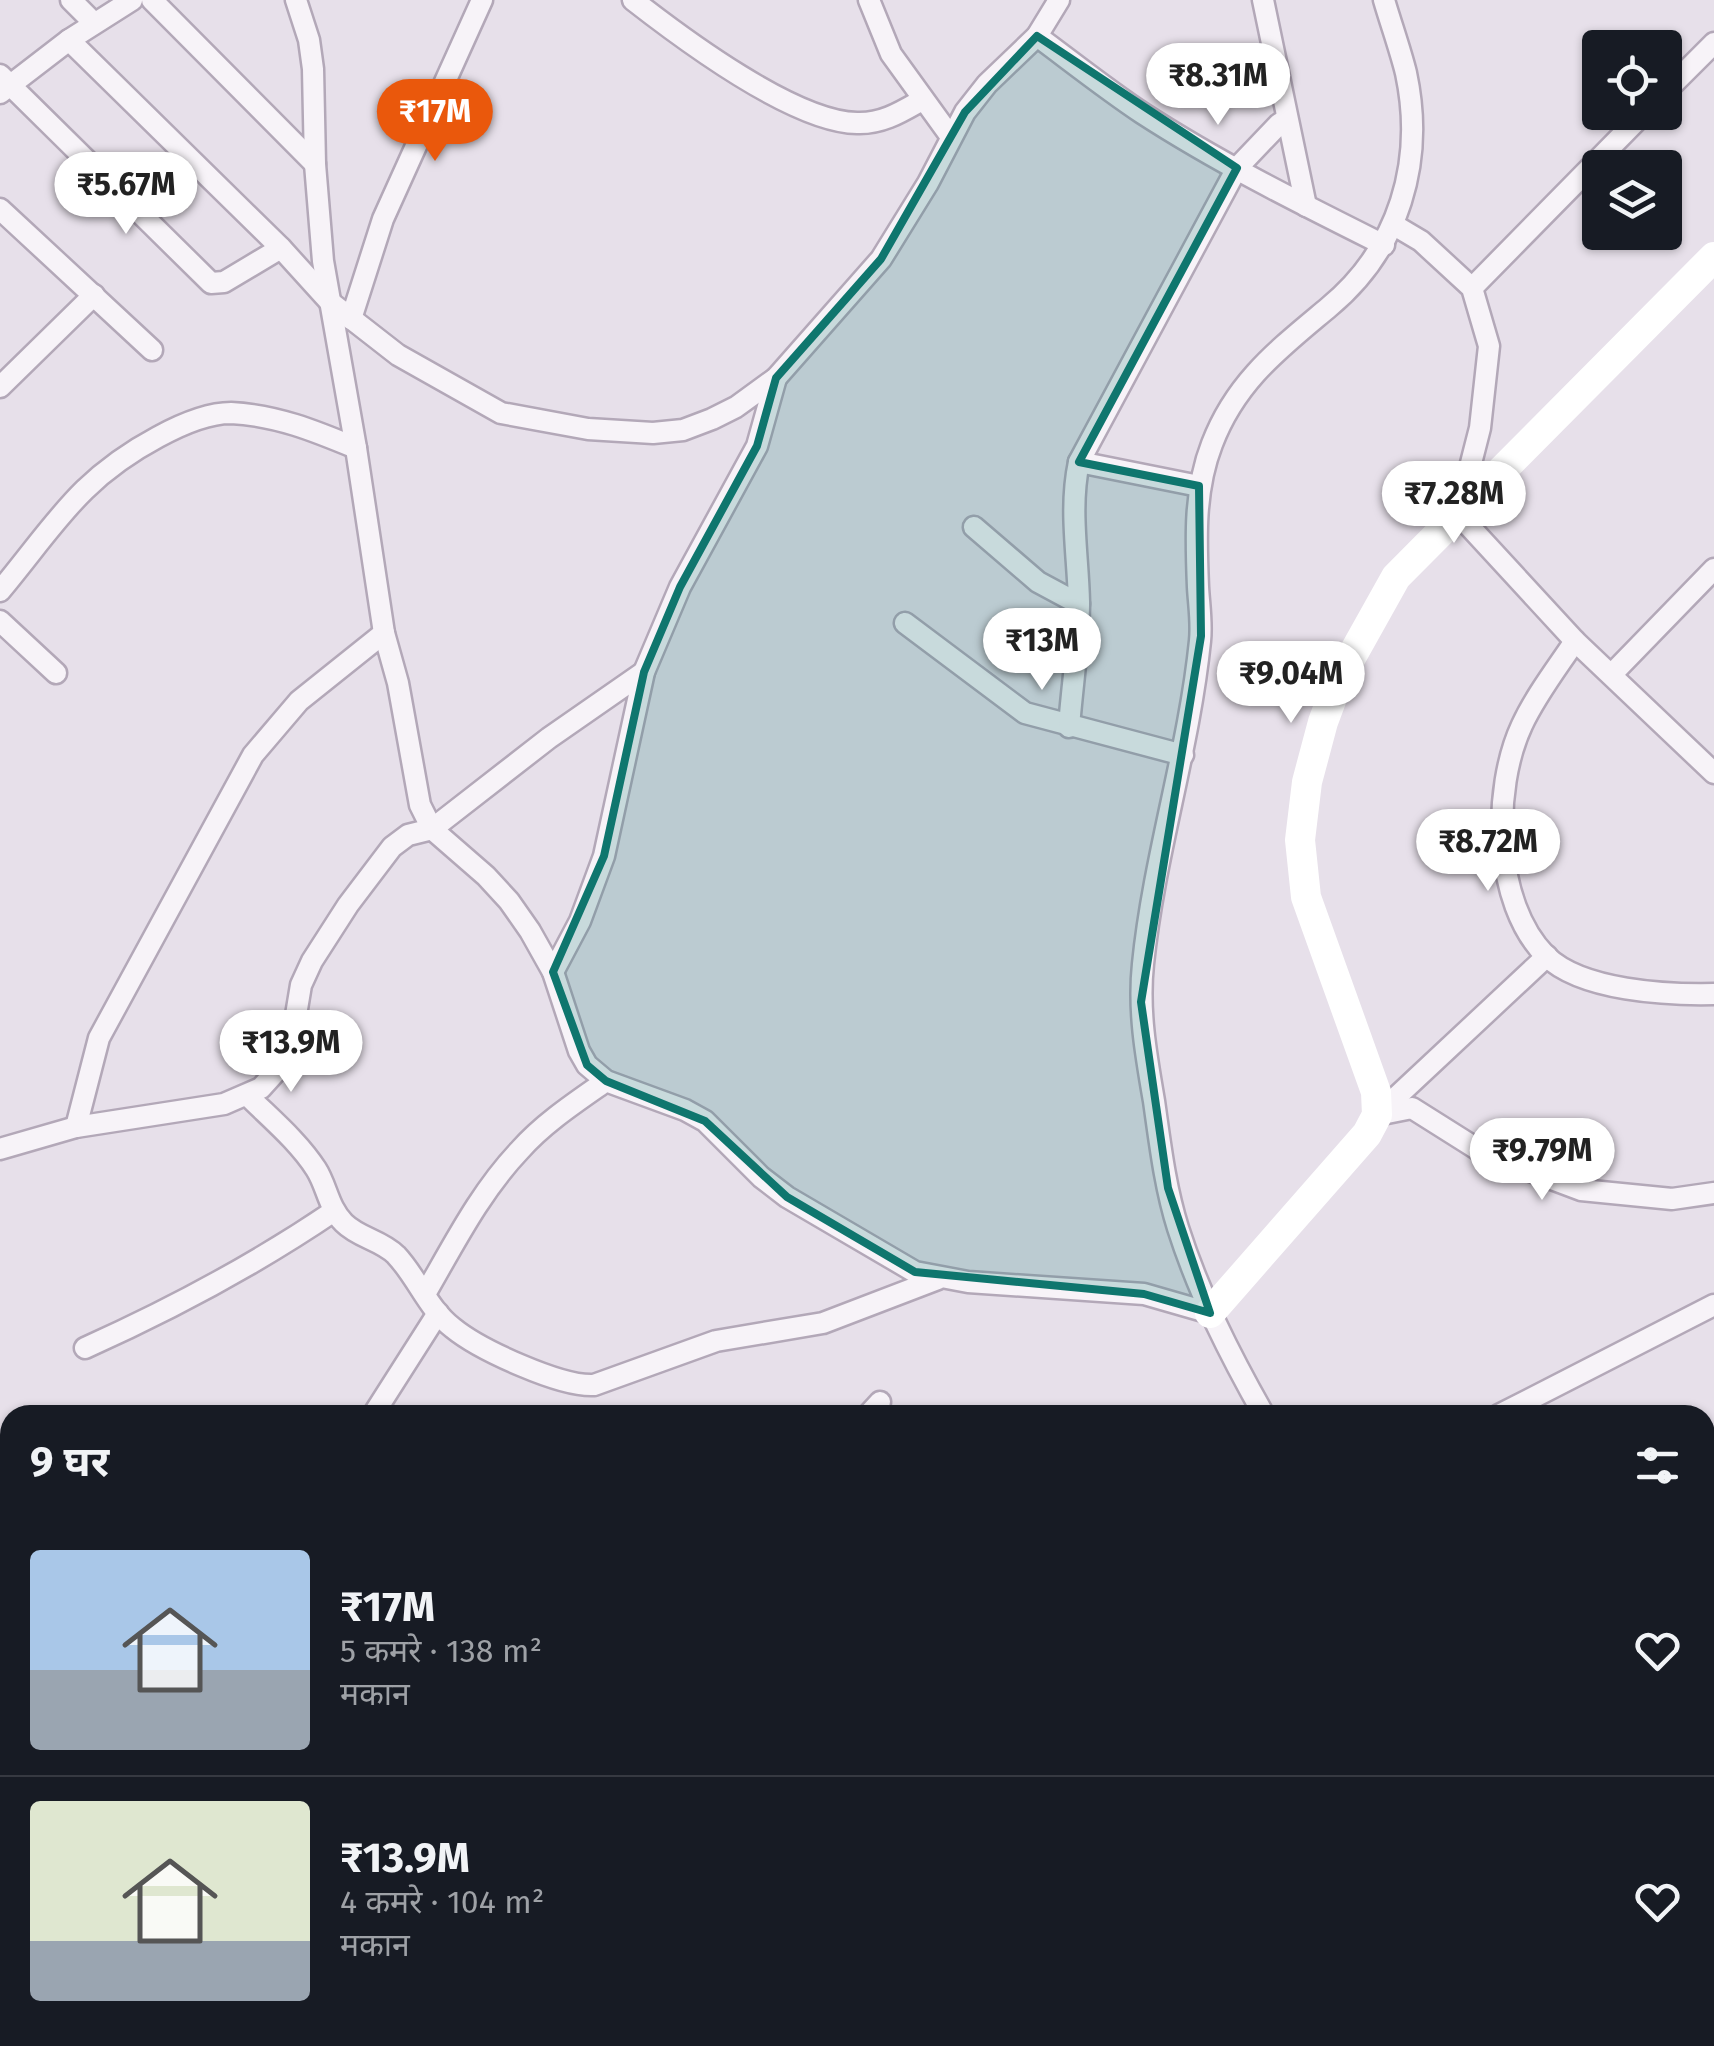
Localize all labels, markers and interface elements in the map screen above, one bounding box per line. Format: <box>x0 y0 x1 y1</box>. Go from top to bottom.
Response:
map controls <box>1582 30 1682 250</box>
button: locate <box>1582 30 1682 130</box>
pin: ₹8.31M <box>1137 43 1299 128</box>
text: ₹8.31M <box>1168 56 1268 94</box>
pin: ₹17M <box>376 79 494 164</box>
text: ₹17M <box>399 92 471 130</box>
button: layers <box>1582 150 1682 250</box>
pin: ₹5.67M <box>45 152 207 237</box>
text: ₹5.67M <box>76 165 176 203</box>
pin: ₹7.28M <box>1373 461 1535 546</box>
text: ₹7.28M <box>1404 474 1504 512</box>
pin: ₹13M <box>983 608 1101 693</box>
text: ₹13M <box>1005 621 1079 659</box>
pin: ₹9.04M <box>1210 641 1372 726</box>
text: ₹9.04M <box>1239 654 1343 692</box>
pin: ₹8.72M <box>1407 809 1569 894</box>
text: ₹8.72M <box>1438 822 1538 860</box>
pin: ₹13.9M <box>210 1010 372 1095</box>
text: ₹13.9M <box>242 1023 340 1061</box>
pin: ₹9.79M <box>1461 1118 1623 1203</box>
text: ₹9.79M <box>1492 1131 1592 1169</box>
text: 9 घर <box>30 1437 109 1487</box>
icon: filters <box>1630 1438 1685 1493</box>
text: ₹17M <box>340 1582 435 1632</box>
icon: home <box>110 1590 230 1710</box>
icon: heart <box>1630 1623 1685 1678</box>
text: 5 कमरे · 138 m² <box>340 1632 542 1670</box>
text: मकान <box>340 1675 410 1713</box>
text: ₹13.9M <box>340 1833 470 1883</box>
icon: home <box>110 1841 230 1961</box>
icon: heart <box>1630 1874 1685 1929</box>
text: 4 कमरे · 104 m² <box>340 1883 544 1921</box>
text: मकान <box>340 1926 410 1964</box>

